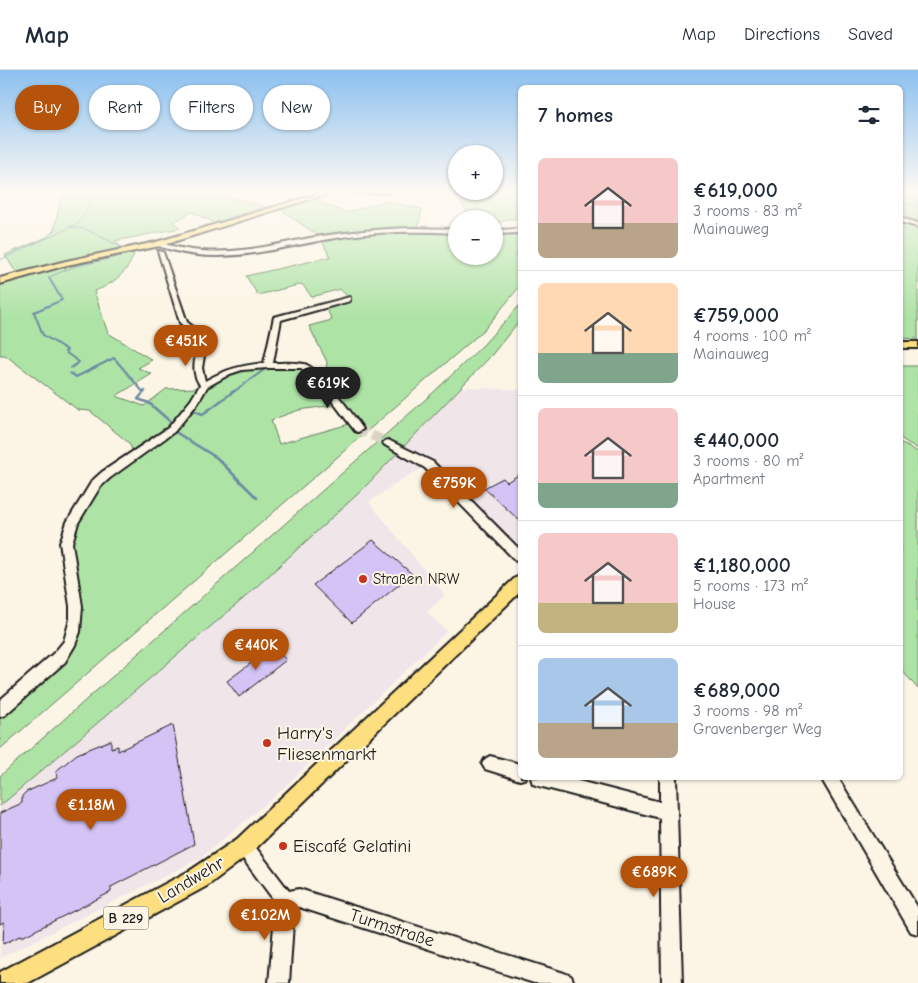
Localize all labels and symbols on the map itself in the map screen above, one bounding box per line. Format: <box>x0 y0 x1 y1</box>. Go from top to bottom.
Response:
pin: €451K <box>151 324 221 367</box>
pin: €619K <box>293 366 363 409</box>
pin: €759K <box>419 466 489 509</box>
place label: Straßen NRW <box>373 570 460 588</box>
marker: Straßen NRW <box>357 573 369 585</box>
pin: €440K <box>221 628 291 671</box>
place label: Harry's Fliesenmarkt <box>277 723 377 765</box>
marker: Harry's Fliesenmarkt <box>261 737 273 749</box>
pin: €1.18M <box>50 788 132 831</box>
place label: Eiscafé Gelatini <box>293 836 411 857</box>
marker: Eiscafé Gelatini <box>277 840 289 852</box>
street label: Landwehr <box>154 852 229 908</box>
pin: €689K <box>619 856 689 898</box>
pin: €1.02M <box>224 898 306 941</box>
street label: Turmstraße <box>347 904 437 952</box>
road number: B 229 <box>104 906 148 930</box>

